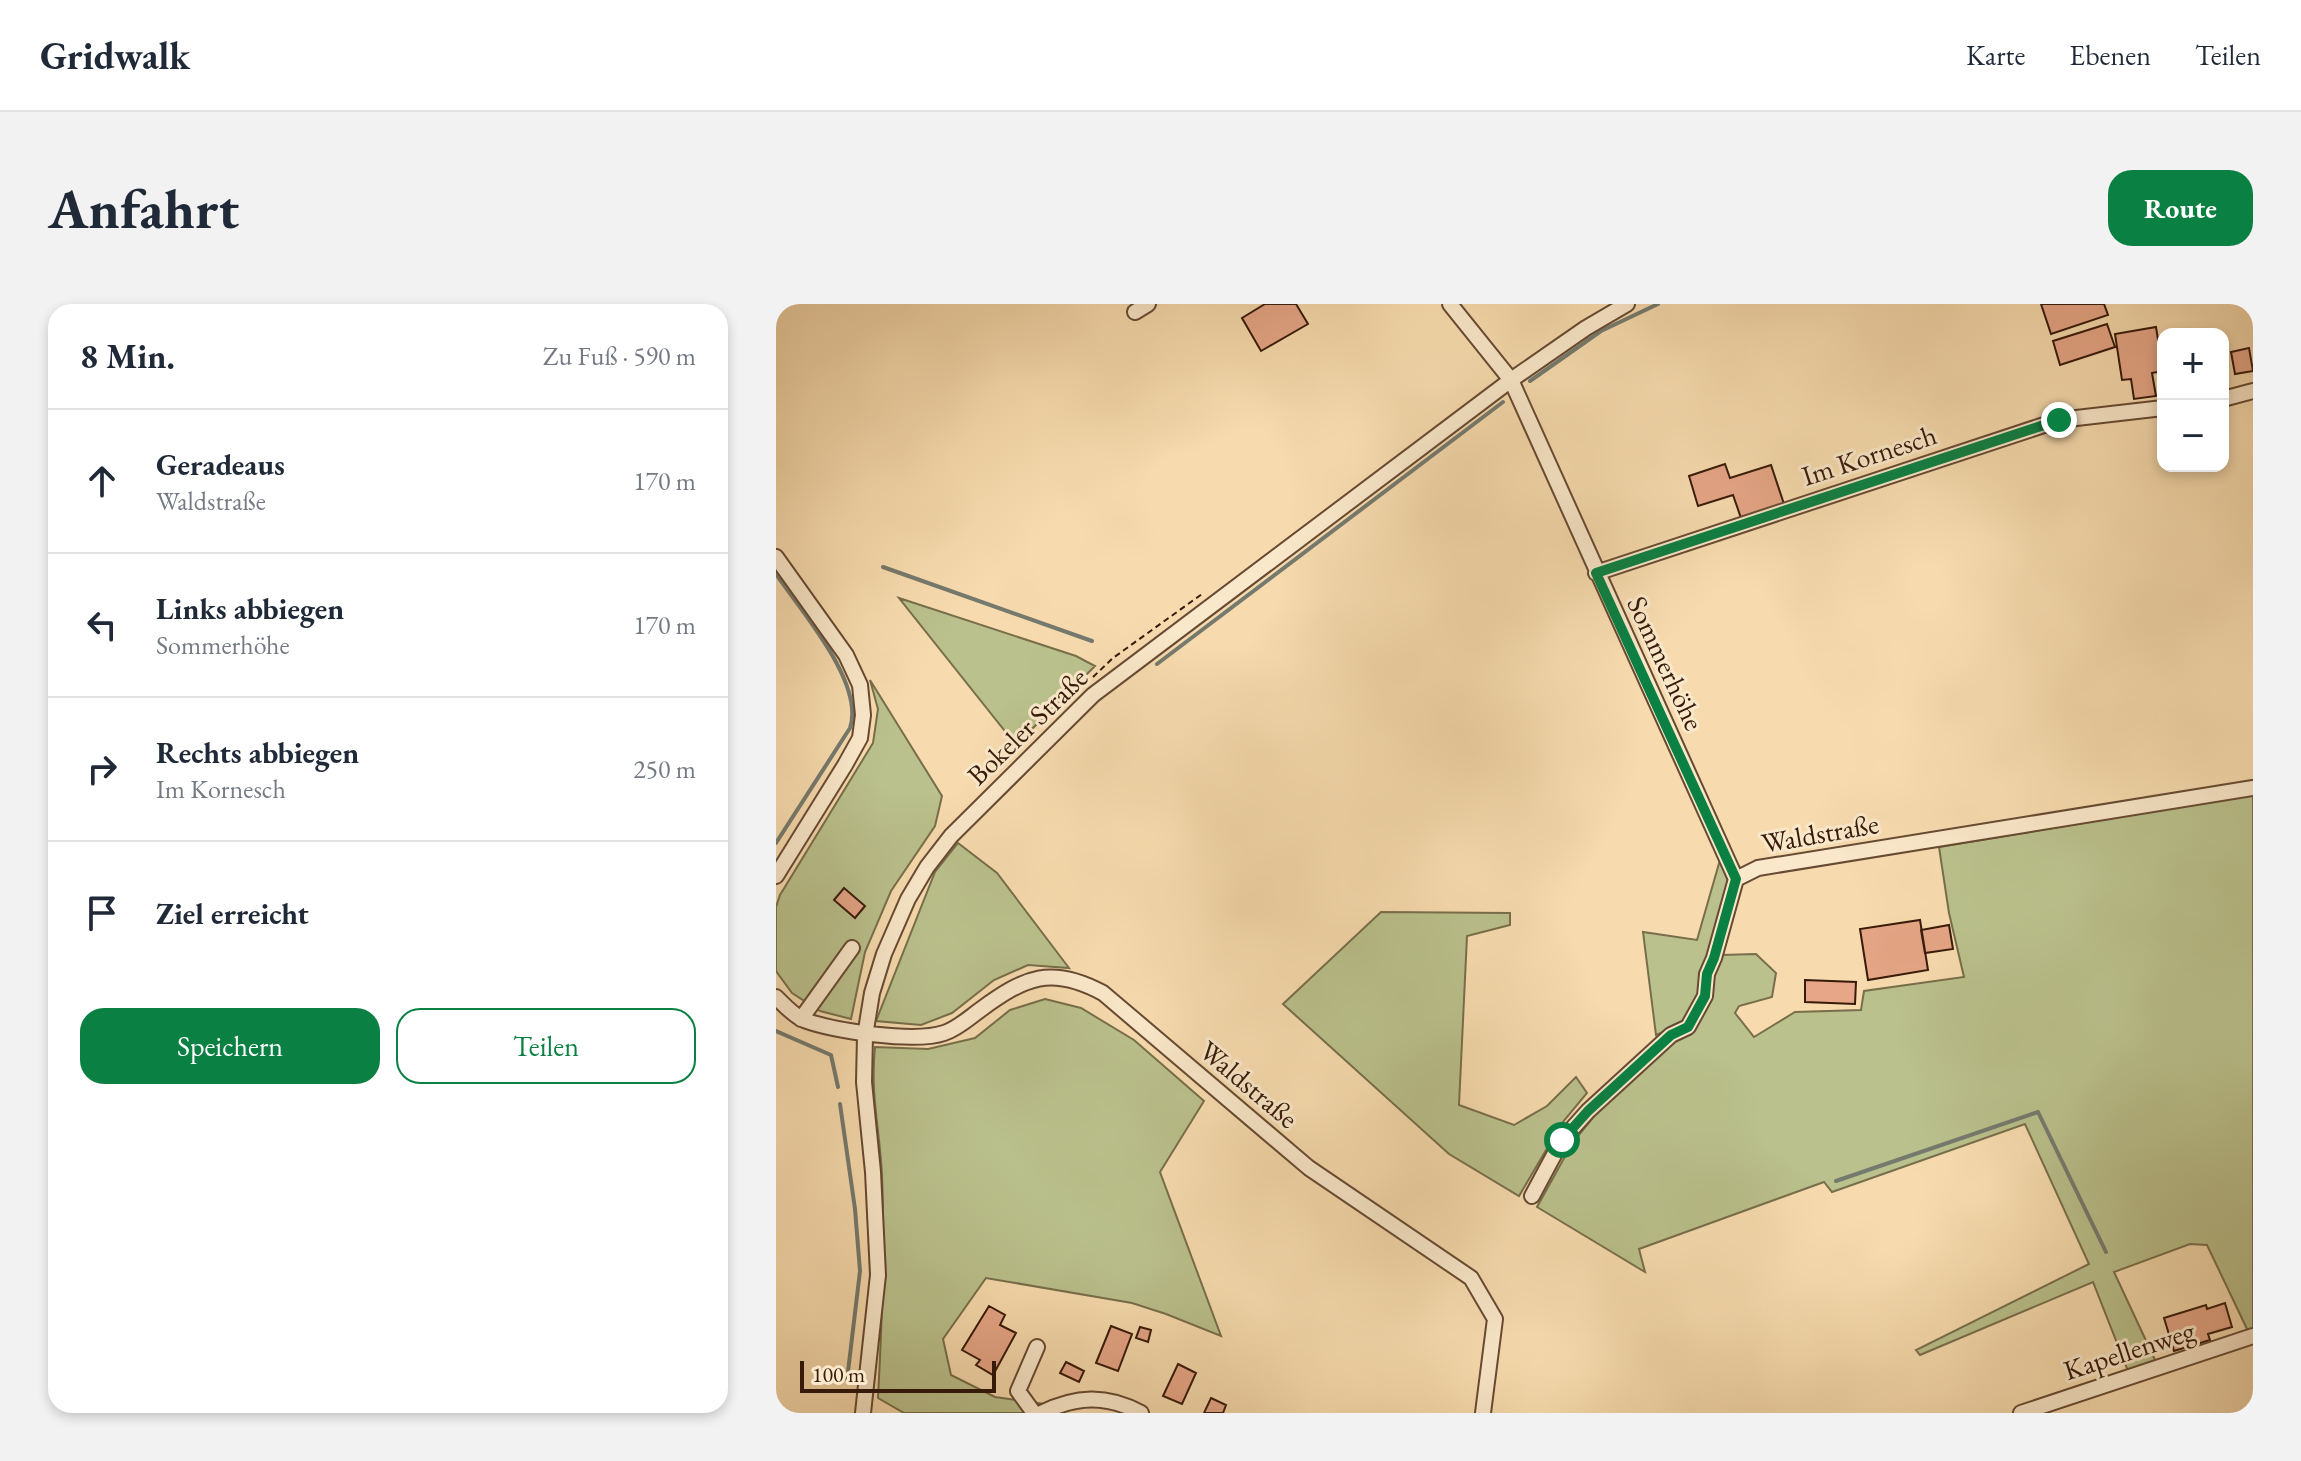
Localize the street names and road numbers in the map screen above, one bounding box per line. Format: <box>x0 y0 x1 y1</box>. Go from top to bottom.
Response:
street label: Im Kornesch <box>1797 416 1941 494</box>
street label: Sommerhöhe <box>1619 590 1713 736</box>
street label: Bokeler Straße <box>959 660 1095 792</box>
street label: Waldstraße <box>1759 805 1881 861</box>
street label: Waldstraße <box>1192 1032 1306 1136</box>
street label: Kapellenweg <box>2059 1312 2200 1388</box>

